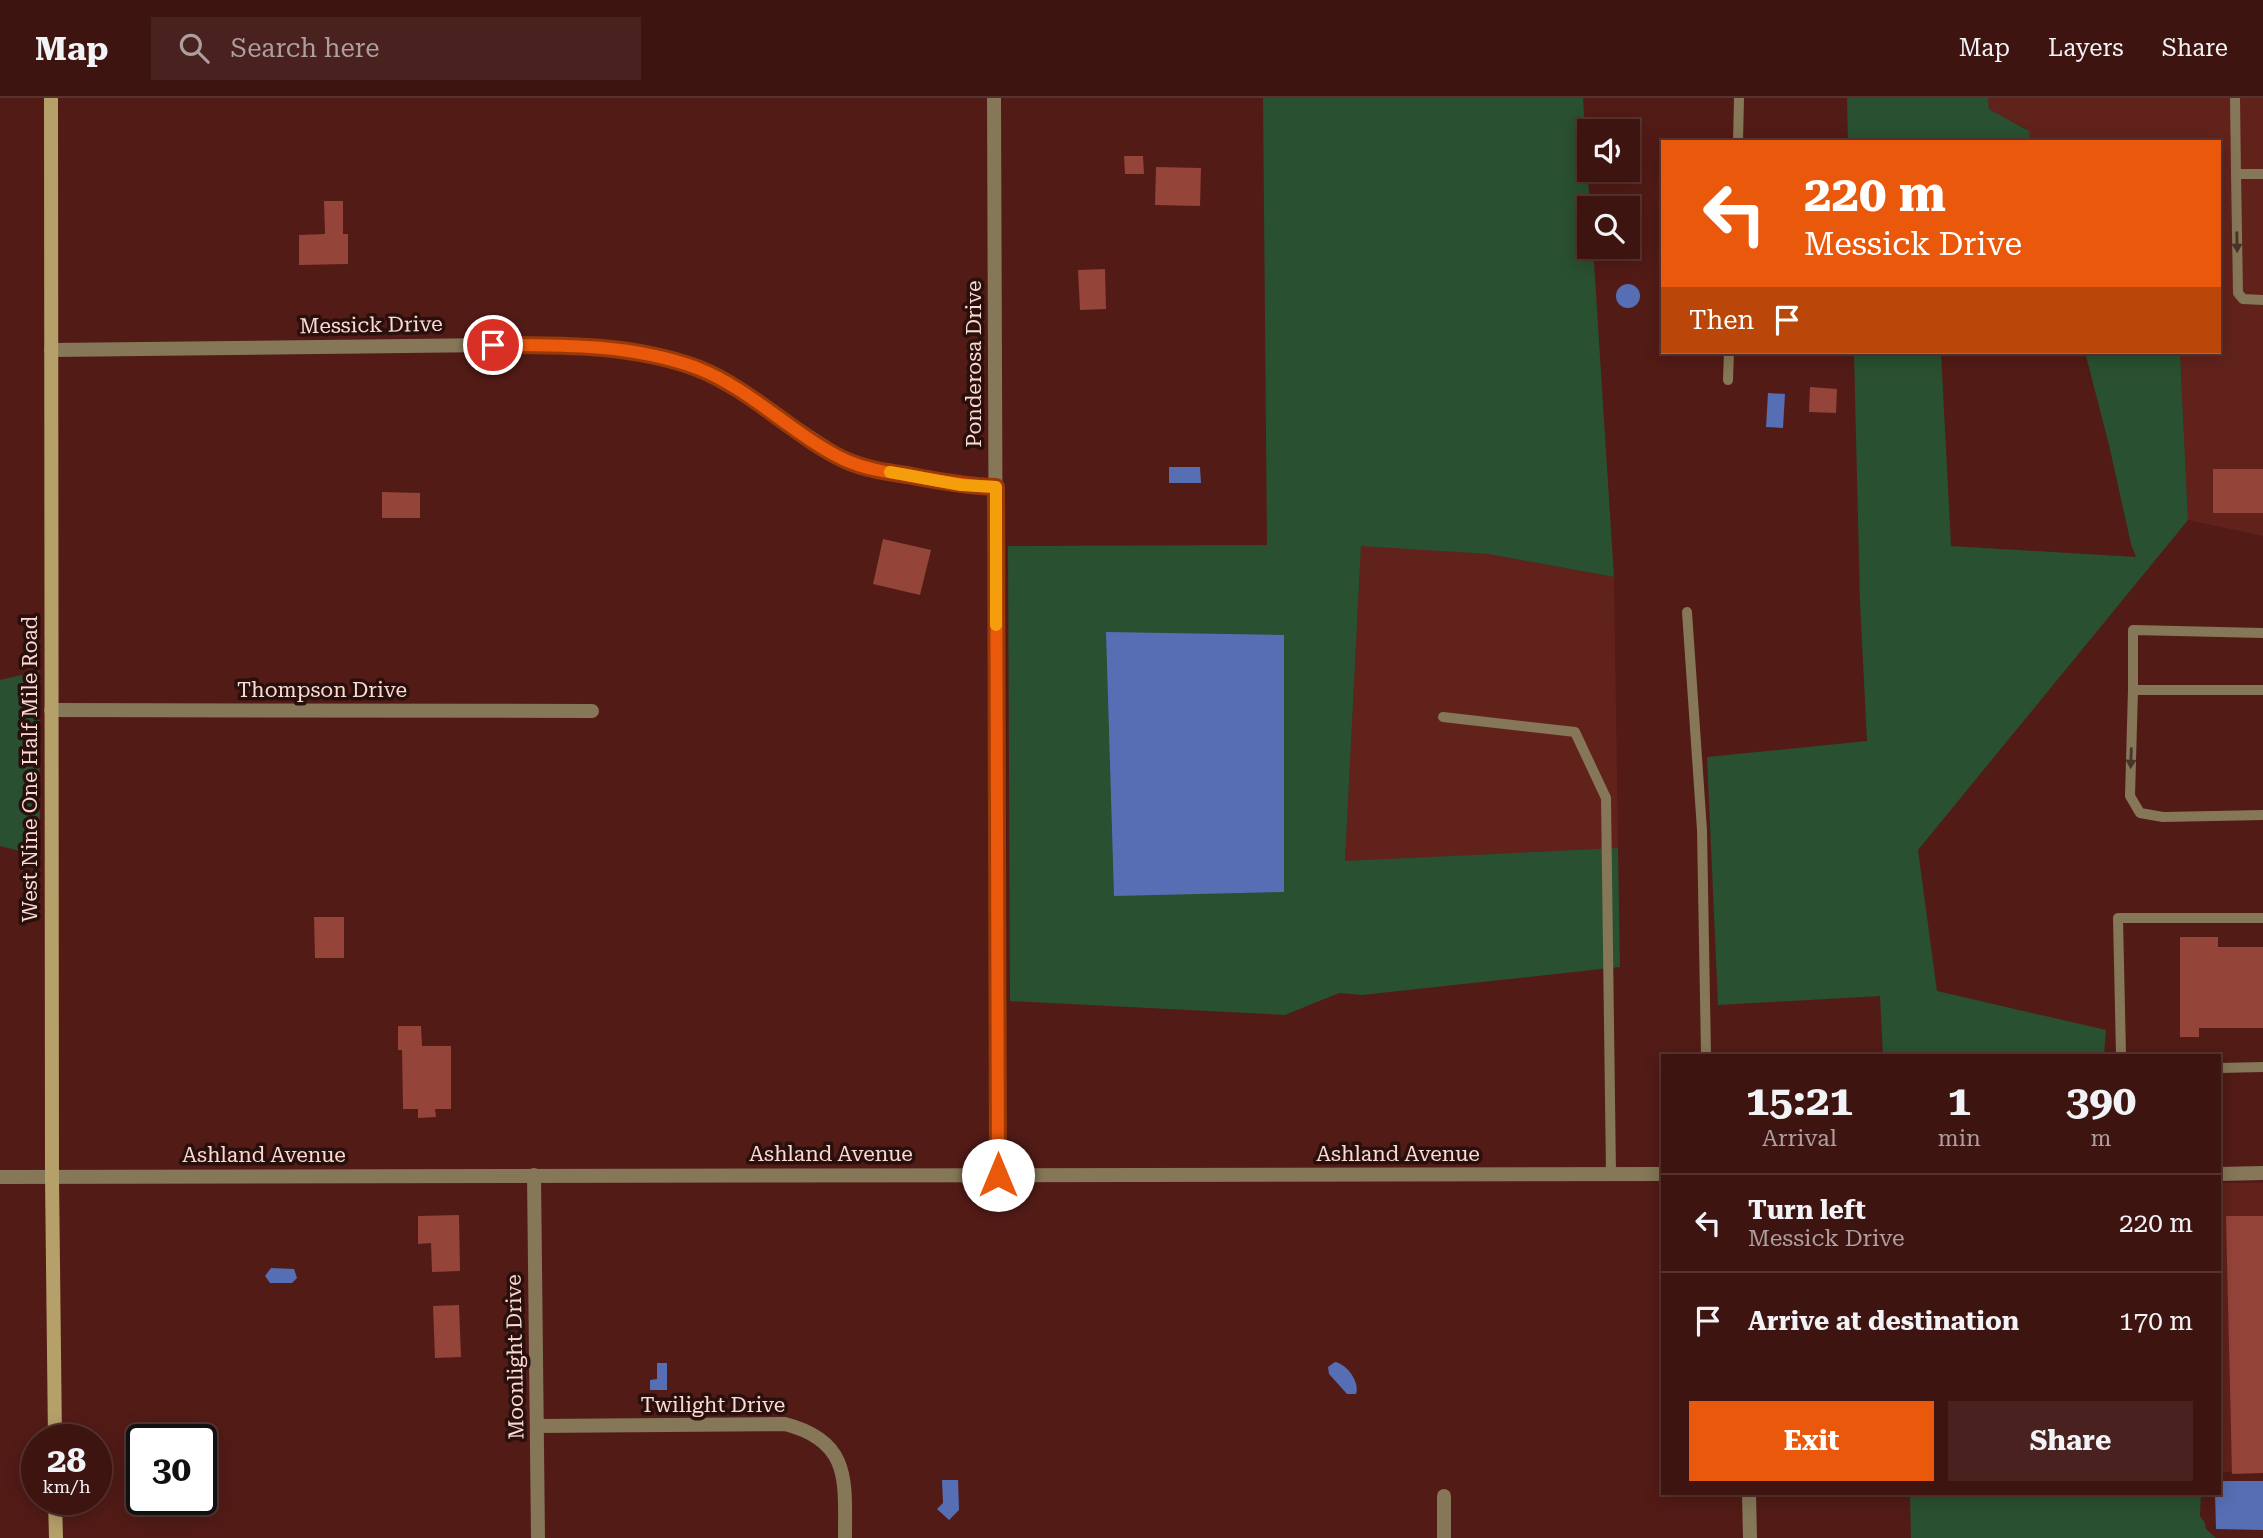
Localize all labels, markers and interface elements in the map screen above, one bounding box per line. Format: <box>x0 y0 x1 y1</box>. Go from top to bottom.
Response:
search box <box>151 17 641 80</box>
text: Map <box>35 29 109 68</box>
icon: search <box>175 29 213 67</box>
text: Search here <box>231 33 380 63</box>
text: Map <box>1959 34 2010 62</box>
text: Layers <box>2048 34 2124 62</box>
text: Share <box>2162 34 2228 62</box>
map controls <box>1577 119 1640 259</box>
button: sound <box>1577 119 1640 182</box>
text: 220 m <box>1804 166 1946 223</box>
icon: left <box>1689 168 1780 259</box>
button: search <box>1577 196 1640 259</box>
text: Messick Drive <box>1804 225 2022 263</box>
one-way arrow <box>2231 232 2243 254</box>
street label: Ponderosa Drive <box>962 280 986 448</box>
icon: arrive <box>1768 301 1806 339</box>
text: Then <box>1689 305 1754 335</box>
street label: Messick Drive <box>299 312 443 338</box>
pin <box>463 315 523 375</box>
icon: arrive <box>474 326 512 364</box>
street label: West Nine One Half Mile Road <box>18 615 42 922</box>
street label: Thompson Drive <box>237 678 407 702</box>
one-way arrow <box>2126 747 2137 769</box>
text: 15:21 <box>1746 1076 1853 1125</box>
text: 1 <box>1948 1076 1971 1125</box>
text: 390 <box>2066 1076 2136 1125</box>
text: Arrival <box>1762 1125 1837 1152</box>
text: min <box>1938 1125 1981 1152</box>
text: m <box>2090 1125 2111 1152</box>
position arrow <box>961 1138 1035 1212</box>
street label: Ashland Avenue <box>749 1142 913 1166</box>
street label: Ashland Avenue <box>1316 1142 1480 1166</box>
street label: Ashland Avenue <box>182 1143 346 1167</box>
text: Turn left <box>1748 1195 1866 1225</box>
icon: left <box>1689 1204 1727 1242</box>
text: 220 m <box>2119 1208 2193 1238</box>
text: Messick Drive <box>1748 1225 1905 1252</box>
street label: Moonlight Drive <box>502 1274 528 1440</box>
icon: arrive <box>1689 1302 1727 1340</box>
text: Arrive at destination <box>1748 1306 2019 1336</box>
text: 170 m <box>2119 1306 2193 1336</box>
street label: Twilight Drive <box>641 1393 785 1417</box>
button: Exit <box>1689 1401 1934 1481</box>
button: Share <box>1948 1401 2193 1481</box>
speed limit sign: 30 <box>126 1424 217 1515</box>
text: 28 <box>47 1440 86 1481</box>
text: km/h <box>42 1476 91 1497</box>

